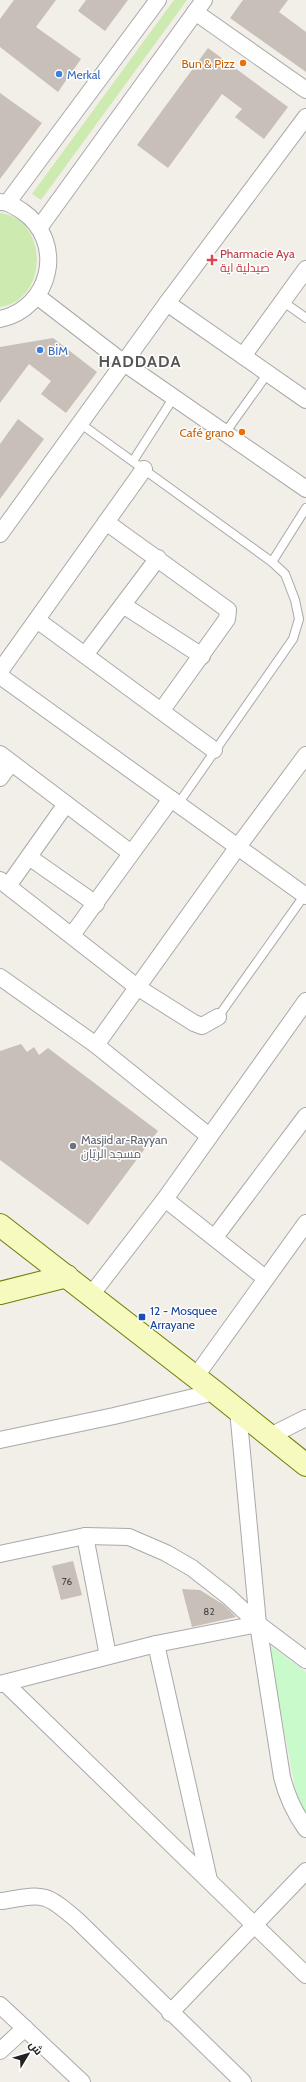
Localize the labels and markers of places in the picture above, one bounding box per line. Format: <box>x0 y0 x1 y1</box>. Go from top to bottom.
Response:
place label: Bun & Pizz <box>182 56 235 71</box>
marker: Bun & Pizz <box>238 58 248 68</box>
place label: Merkal <box>67 67 101 82</box>
marker: Merkal <box>54 69 64 79</box>
place label: Pharmacie Aya صيدلية اية <box>220 246 295 275</box>
marker: Pharmacie Aya صيدلية اية <box>207 255 217 265</box>
place label: BİM <box>48 343 68 358</box>
marker: BİM <box>35 345 45 355</box>
place label: Café grano <box>179 425 234 440</box>
marker: Café grano <box>237 427 247 437</box>
place label: Masjid ar-Rayyan مسجد الريّان <box>81 1132 168 1161</box>
marker: Masjid ar-Rayyan مسجد الريّان <box>68 1141 78 1151</box>
place label: 12 - Mosquee Arrayane <box>150 1303 217 1332</box>
marker: 12 - Mosquee Arrayane <box>137 1312 147 1322</box>

